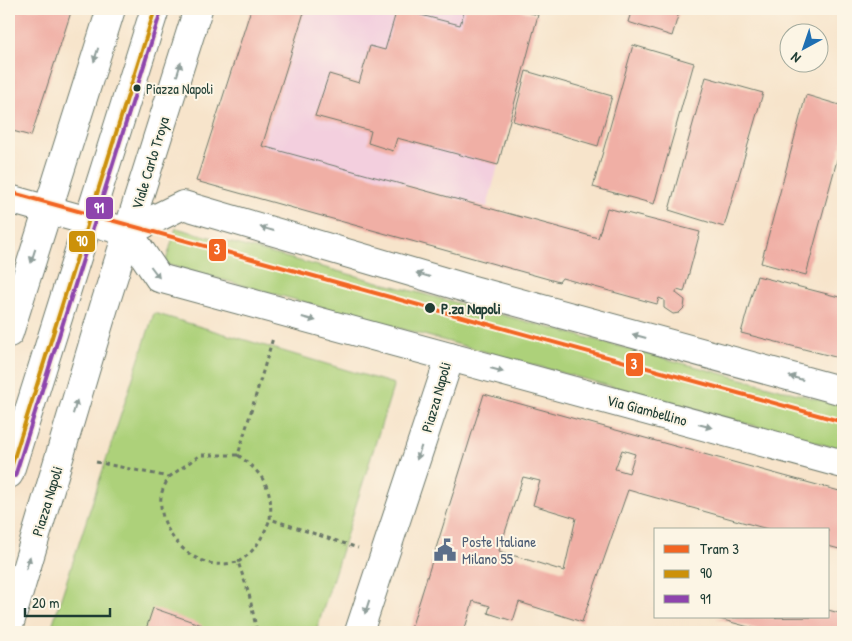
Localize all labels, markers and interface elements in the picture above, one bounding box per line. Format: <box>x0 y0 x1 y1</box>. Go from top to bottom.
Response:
north arrow <box>780 22 830 72</box>
one-way arrow <box>92 48 100 63</box>
text: N <box>786 48 804 68</box>
one-way arrow <box>176 61 184 76</box>
place label: Piazza Napoli <box>146 79 213 99</box>
marker: Piazza Napoli <box>132 83 142 93</box>
street label: Viale Carlo Troya <box>126 114 174 212</box>
line badge: 91 <box>85 196 114 220</box>
text: 91 <box>94 198 104 217</box>
one-way arrow <box>259 225 274 233</box>
line badge: 90 <box>68 230 96 253</box>
text: 90 <box>76 231 88 250</box>
line badge: 3 <box>208 238 227 262</box>
text: 3 <box>214 239 221 258</box>
one-way arrow <box>29 249 36 264</box>
one-way arrow <box>150 265 161 278</box>
one-way arrow <box>415 271 430 279</box>
place label: P.za Napoli <box>441 298 501 320</box>
marker: P.za Napoli <box>423 301 437 315</box>
one-way arrow <box>301 315 317 323</box>
one-way arrow <box>632 331 647 339</box>
line badge: 3 <box>625 352 644 377</box>
text: 3 <box>631 354 638 373</box>
street label: Piazza Napoli <box>416 359 456 435</box>
one-way arrow <box>490 366 505 374</box>
one-way arrow <box>789 374 804 382</box>
street label: Via Giambellino <box>604 389 690 431</box>
one-way arrow <box>71 399 79 414</box>
one-way arrow <box>697 422 712 430</box>
one-way arrow <box>415 446 423 461</box>
street label: Piazza Napoli <box>26 463 68 539</box>
legend <box>654 528 830 618</box>
place label: Poste Italiane Milano 55 <box>462 531 536 569</box>
public building icon: Poste Italiane Milano 55 <box>432 537 458 563</box>
text: Tram 3 <box>700 538 739 559</box>
one-way arrow <box>25 555 32 570</box>
text: 90 <box>700 562 713 583</box>
scale bar <box>25 586 110 618</box>
text: 91 <box>700 588 711 609</box>
text: 20 m <box>32 592 59 613</box>
one-way arrow <box>363 600 371 615</box>

